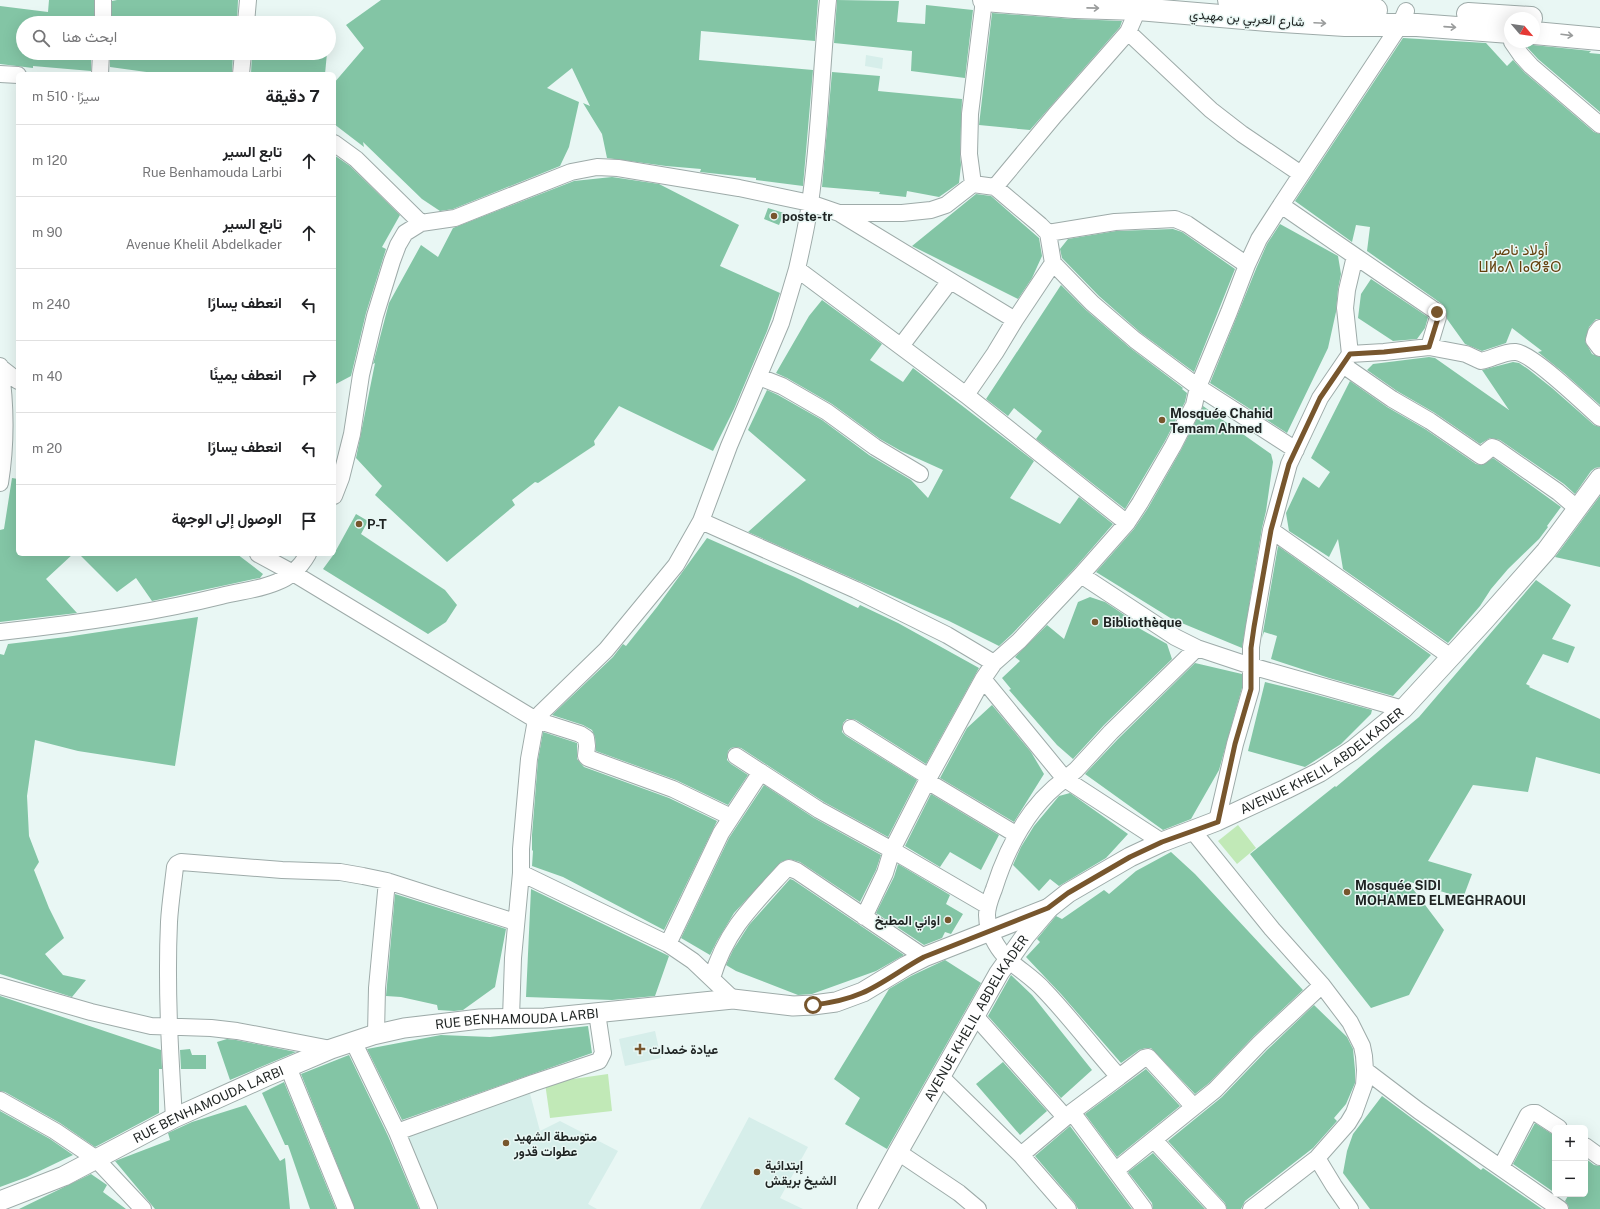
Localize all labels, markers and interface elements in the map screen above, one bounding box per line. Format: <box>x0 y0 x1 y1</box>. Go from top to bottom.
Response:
one-way arrow <box>1086 4 1099 11</box>
street label: شارع العربي بن مهيدي <box>1189 6 1305 33</box>
north arrow <box>1504 12 1540 48</box>
search box <box>16 16 336 60</box>
one-way arrow <box>1313 20 1326 27</box>
one-way arrow <box>1443 24 1456 31</box>
icon: search <box>30 27 52 49</box>
text: ابحث هنا <box>62 28 117 45</box>
one-way arrow <box>1560 31 1573 39</box>
text: 7 دقيقة <box>265 86 320 106</box>
text: سيرًا · 510 m <box>32 89 100 104</box>
text: تابع السير <box>223 143 282 160</box>
icon: ahead <box>298 150 320 172</box>
text: 120 m <box>32 153 67 168</box>
text: Rue Benhamouda Larbi <box>142 165 282 180</box>
place label: poste-tr <box>782 209 833 224</box>
marker: poste-tr <box>769 211 779 221</box>
text: تابع السير <box>223 215 282 232</box>
icon: ahead <box>298 222 320 244</box>
text: 90 m <box>32 225 62 240</box>
text: Avenue Khelil Abdelkader <box>126 237 282 252</box>
district label: أولاد ناصر ⵡⵍⴰⴷ ⵏⴰⵚⴻⵔ <box>1478 241 1562 275</box>
text: انعطف يسارًا <box>208 294 282 311</box>
icon: left <box>298 294 320 316</box>
text: 240 m <box>32 297 70 312</box>
route end <box>1428 303 1446 321</box>
text: انعطف يمينًا <box>209 366 282 383</box>
icon: right <box>298 366 320 388</box>
text: 40 m <box>32 369 63 384</box>
place label: Mosquée Chahid Temam Ahmed <box>1170 406 1273 436</box>
marker: Mosquée Chahid Temam Ahmed <box>1157 415 1167 425</box>
text: انعطف يسارًا <box>208 438 282 455</box>
icon: left <box>298 438 320 460</box>
text: 20 m <box>32 441 62 456</box>
text: الوصول إلى الوجهة <box>172 510 282 527</box>
icon: arrive <box>298 510 320 532</box>
place label: P-T <box>367 517 387 532</box>
marker: P-T <box>354 519 364 529</box>
place label: Bibliothèque <box>1103 615 1182 630</box>
marker: Bibliothèque <box>1090 617 1100 627</box>
street label: AVENUE KHELIL ABDELKADER <box>1237 704 1406 817</box>
place label: Mosquée SIDI MOHAMED ELMEGHRAOUI <box>1355 878 1526 908</box>
marker: Mosquée SIDI MOHAMED ELMEGHRAOUI <box>1342 887 1352 897</box>
place label: اواني المطبخ <box>875 913 940 931</box>
marker: اواني المطبخ <box>943 915 953 925</box>
street label: AVENUE KHELIL ABDELKADER <box>921 932 1031 1104</box>
route start <box>804 996 822 1014</box>
street label: RUE BENHAMOUDA LARBI <box>434 1005 599 1032</box>
place label: عيادة خمدات <box>649 1042 718 1057</box>
marker: عيادة خمدات <box>634 1043 646 1055</box>
street label: RUE BENHAMOUDA LARBI <box>131 1063 286 1146</box>
map controls <box>1552 1125 1588 1197</box>
button: + <box>1552 1125 1588 1161</box>
place label: متوسطة الشهيد عطوات قدور <box>513 1129 597 1160</box>
marker: متوسطة الشهيد عطوات قدور <box>501 1138 511 1148</box>
place label: إبتدائية الشيخ بريقش <box>765 1158 837 1190</box>
button: − <box>1552 1161 1588 1197</box>
marker: إبتدائية الشيخ بريقش <box>752 1167 762 1177</box>

